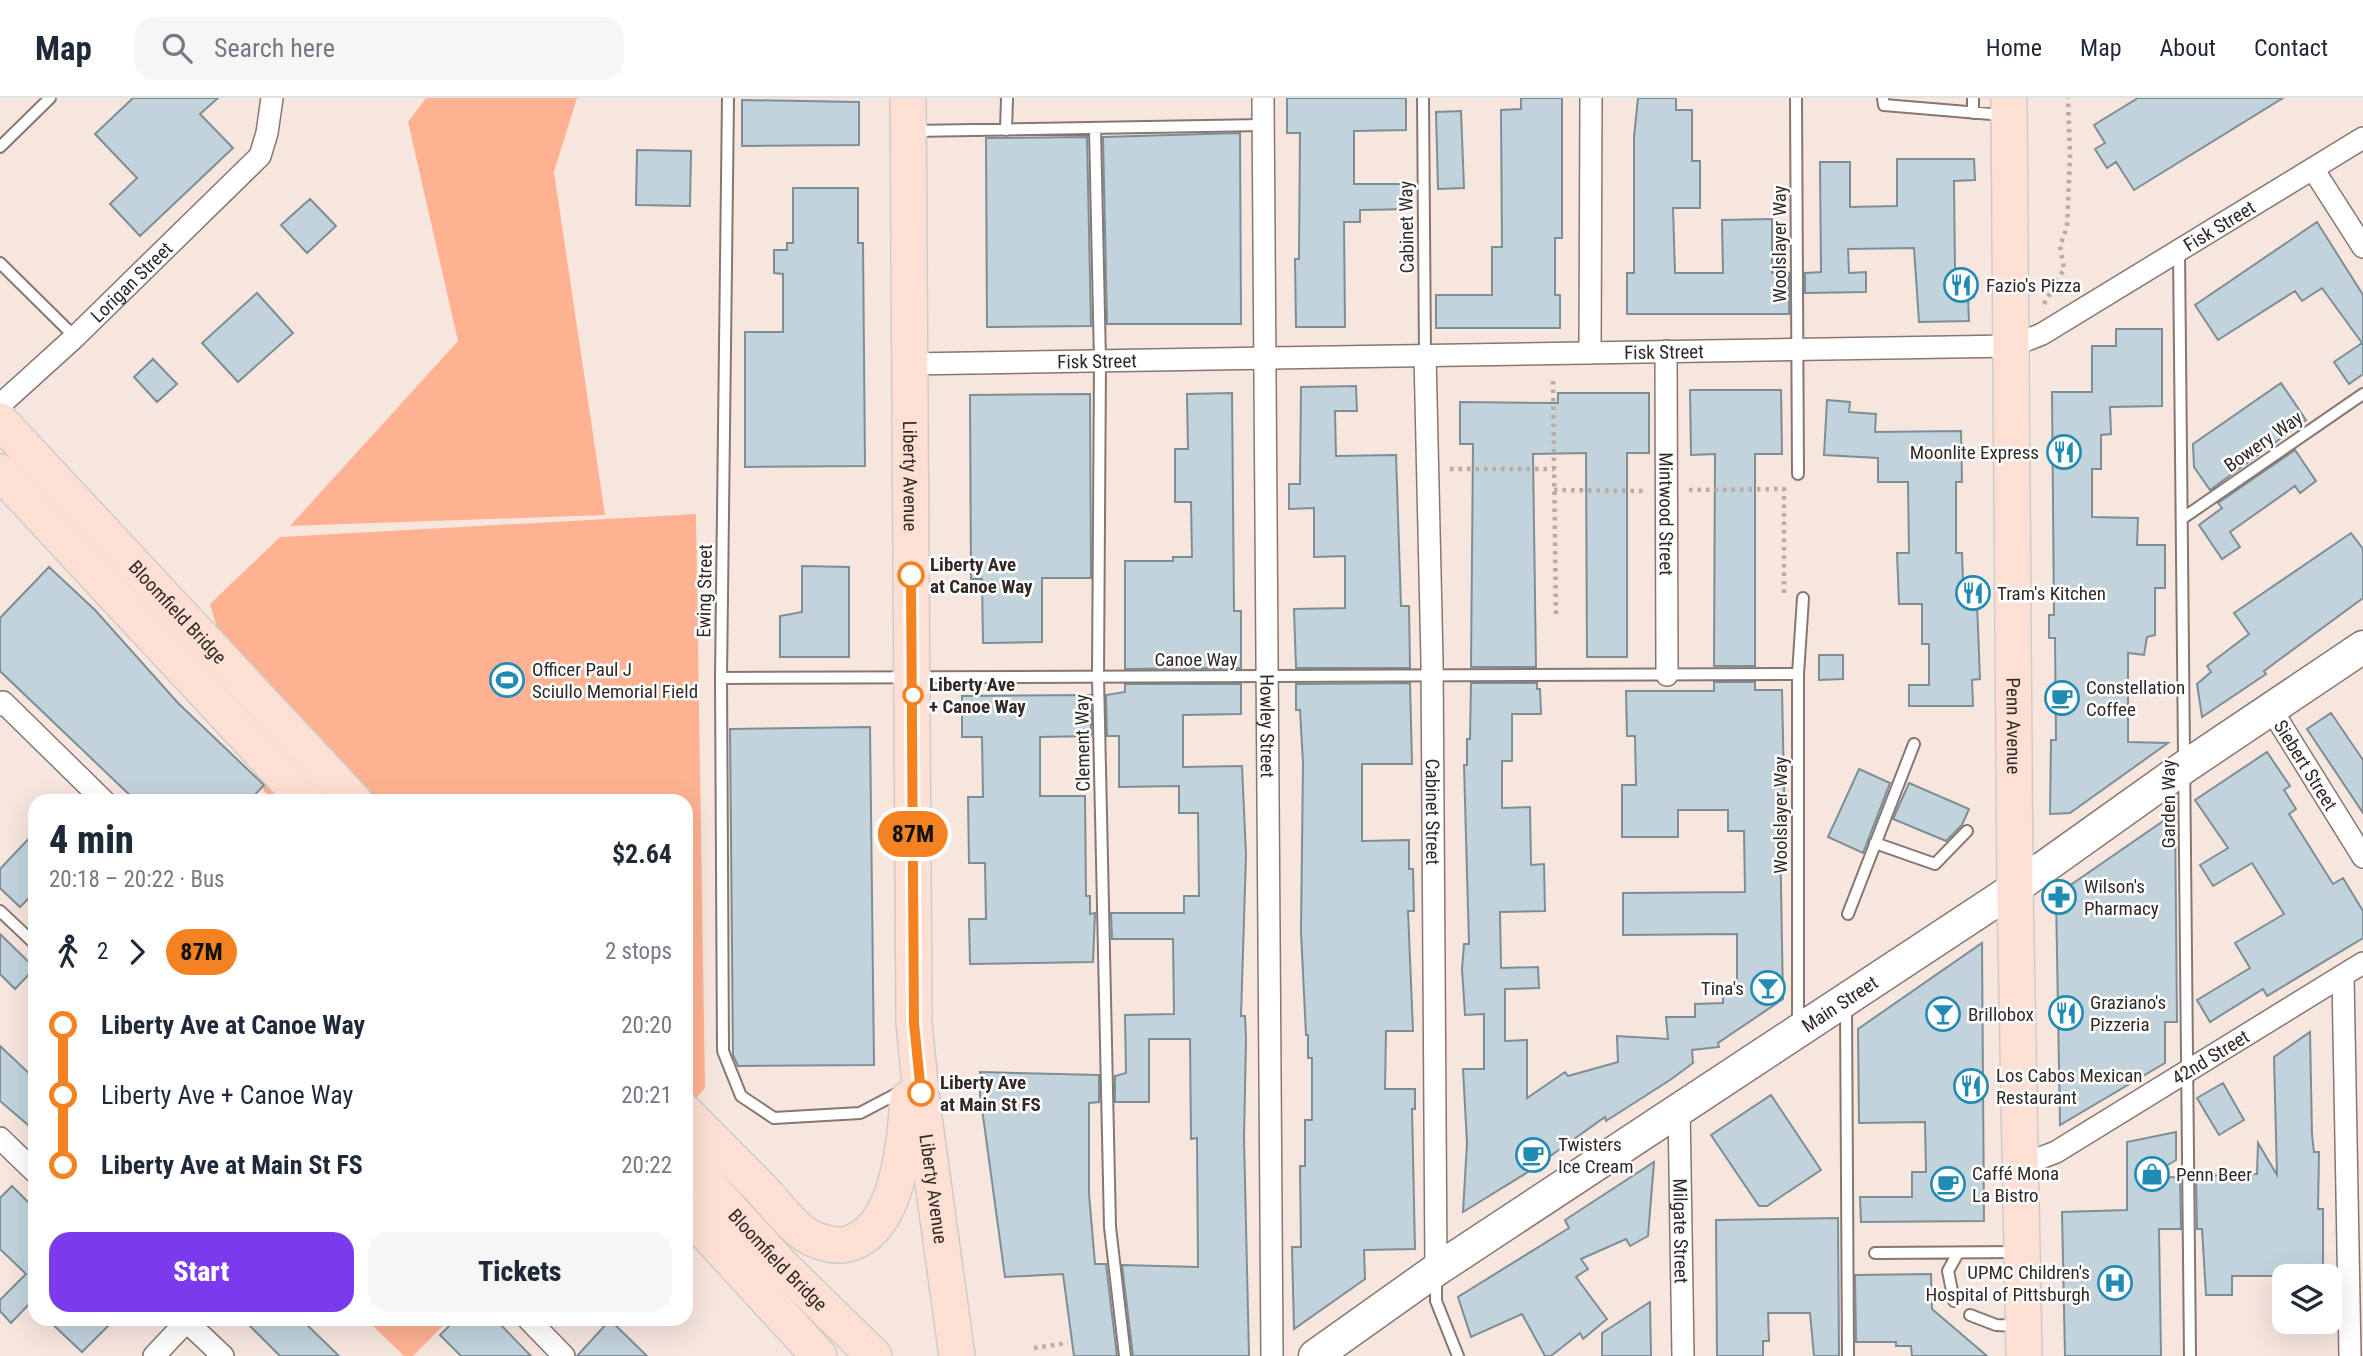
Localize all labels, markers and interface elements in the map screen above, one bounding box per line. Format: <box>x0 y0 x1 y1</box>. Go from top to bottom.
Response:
search box <box>134 17 624 80</box>
text: Map <box>35 29 92 68</box>
icon: search <box>158 29 196 67</box>
text: Search here <box>214 33 335 63</box>
text: Home <box>1986 34 2042 62</box>
text: Map <box>2080 34 2122 62</box>
text: About <box>2160 34 2216 62</box>
text: Contact <box>2254 34 2328 62</box>
street label: Cabinet Way <box>1394 180 1419 274</box>
street label: Woolslayer Way <box>1768 185 1791 303</box>
street label: Fisk Street <box>2179 196 2259 257</box>
street label: Lorigan Street <box>86 237 177 327</box>
restaurant icon: Fazio's Pizza <box>1942 266 1980 304</box>
place label: Fazio's Pizza <box>1986 274 2081 297</box>
street label: Fisk Street <box>1624 340 1704 364</box>
street label: Fisk Street <box>1057 349 1137 374</box>
street label: Bowery Way <box>2220 406 2307 477</box>
street label: Liberty Avenue <box>898 421 922 531</box>
restaurant icon: Moonlite Express <box>2045 433 2083 471</box>
place label: Moonlite Express <box>1910 441 2039 464</box>
street label: Mintwood Street <box>1654 452 1678 576</box>
street label: Ewing Street <box>692 544 717 638</box>
place label: Liberty Ave at Canoe Way <box>930 553 1033 598</box>
street label: Bloomfield Bridge <box>124 556 231 669</box>
marker: Liberty Ave at Canoe Way <box>898 562 924 588</box>
restaurant icon: Tram's Kitchen <box>1954 574 1992 612</box>
place label: Tram's Kitchen <box>1997 582 2106 605</box>
street label: Canoe Way <box>1155 648 1238 671</box>
place label: Officer Paul J Sciullo Memorial Field <box>532 658 698 703</box>
sports icon: Officer Paul J Sciullo Memorial Field <box>488 661 526 699</box>
place label: Liberty Ave + Canoe Way <box>929 673 1026 718</box>
street label: Howley Street <box>1255 674 1279 778</box>
place label: Constellation Coffee <box>2086 676 2185 721</box>
street label: Penn Avenue <box>2001 677 2025 775</box>
cafe icon: Constellation Coffee <box>2043 679 2081 717</box>
marker: Liberty Ave + Canoe Way <box>903 685 923 705</box>
street label: Clement Way <box>1070 694 1095 792</box>
street label: Siebert Street <box>2269 716 2342 815</box>
street label: Woolslayer Way <box>1769 756 1792 874</box>
street label: Cabinet Street <box>1421 759 1444 865</box>
street label: Garden Way <box>2157 759 2180 848</box>
line badge: 87M <box>873 811 953 857</box>
text: 4 min <box>49 818 134 862</box>
text: 87M <box>892 820 934 848</box>
text: $2.64 <box>612 839 672 869</box>
text: 20:18 – 20:22 · Bus <box>49 866 225 893</box>
place label: Wilson's Pharmacy <box>2084 875 2159 920</box>
pharmacy icon: Wilson's Pharmacy <box>2040 878 2078 916</box>
icon: walk <box>49 933 87 971</box>
icon: forward <box>118 933 156 971</box>
text: 2 <box>97 938 108 965</box>
text: 87M <box>180 938 223 966</box>
text: 2 stops <box>605 938 672 965</box>
bar icon: Tina's <box>1749 969 1787 1007</box>
street label: Main Street <box>1798 971 1882 1037</box>
place label: Tina's <box>1701 977 1744 1000</box>
place label: Graziano's Pizzeria <box>2090 991 2166 1036</box>
restaurant icon: Graziano's Pizzeria <box>2047 994 2085 1032</box>
bar icon: Brillobox <box>1924 995 1962 1033</box>
place label: Brillobox <box>1968 1003 2034 1026</box>
text: Liberty Ave at Canoe Way <box>101 1010 365 1040</box>
text: 20:20 <box>621 1012 672 1039</box>
street label: 42nd Street <box>2168 1025 2254 1090</box>
place label: Los Cabos Mexican Restaurant <box>1996 1064 2142 1109</box>
restaurant icon: Los Cabos Mexican Restaurant <box>1952 1067 1990 1105</box>
place label: Liberty Ave at Main St FS <box>940 1071 1041 1116</box>
text: Liberty Ave + Canoe Way <box>101 1080 353 1110</box>
marker: Liberty Ave at Main St FS <box>908 1080 934 1106</box>
text: 20:21 <box>621 1082 672 1109</box>
street label: Liberty Avenue <box>914 1132 952 1245</box>
place label: Twisters Ice Cream <box>1558 1133 1634 1178</box>
cafe icon: Twisters Ice Cream <box>1514 1136 1552 1174</box>
text: Liberty Ave at Main St FS <box>101 1150 363 1180</box>
text: 20:22 <box>621 1152 672 1179</box>
shop icon: Penn Beer <box>2133 1155 2171 1193</box>
place label: Caffé Mona La Bistro <box>1972 1162 2059 1207</box>
place label: Penn Beer <box>2176 1163 2252 1186</box>
cafe icon: Caffé Mona La Bistro <box>1929 1165 1967 1203</box>
street label: Milgate Street <box>1668 1178 1693 1284</box>
street label: Bloomfield Bridge <box>723 1204 832 1316</box>
button: Start <box>49 1232 354 1312</box>
button: Tickets <box>368 1232 672 1312</box>
place label: UPMC Children's Hospital of Pittsburgh <box>1925 1261 2090 1306</box>
hospital icon: UPMC Children's Hospital of Pittsburgh <box>2096 1264 2134 1302</box>
map controls <box>2272 1264 2342 1334</box>
button: layers <box>2272 1264 2342 1334</box>

